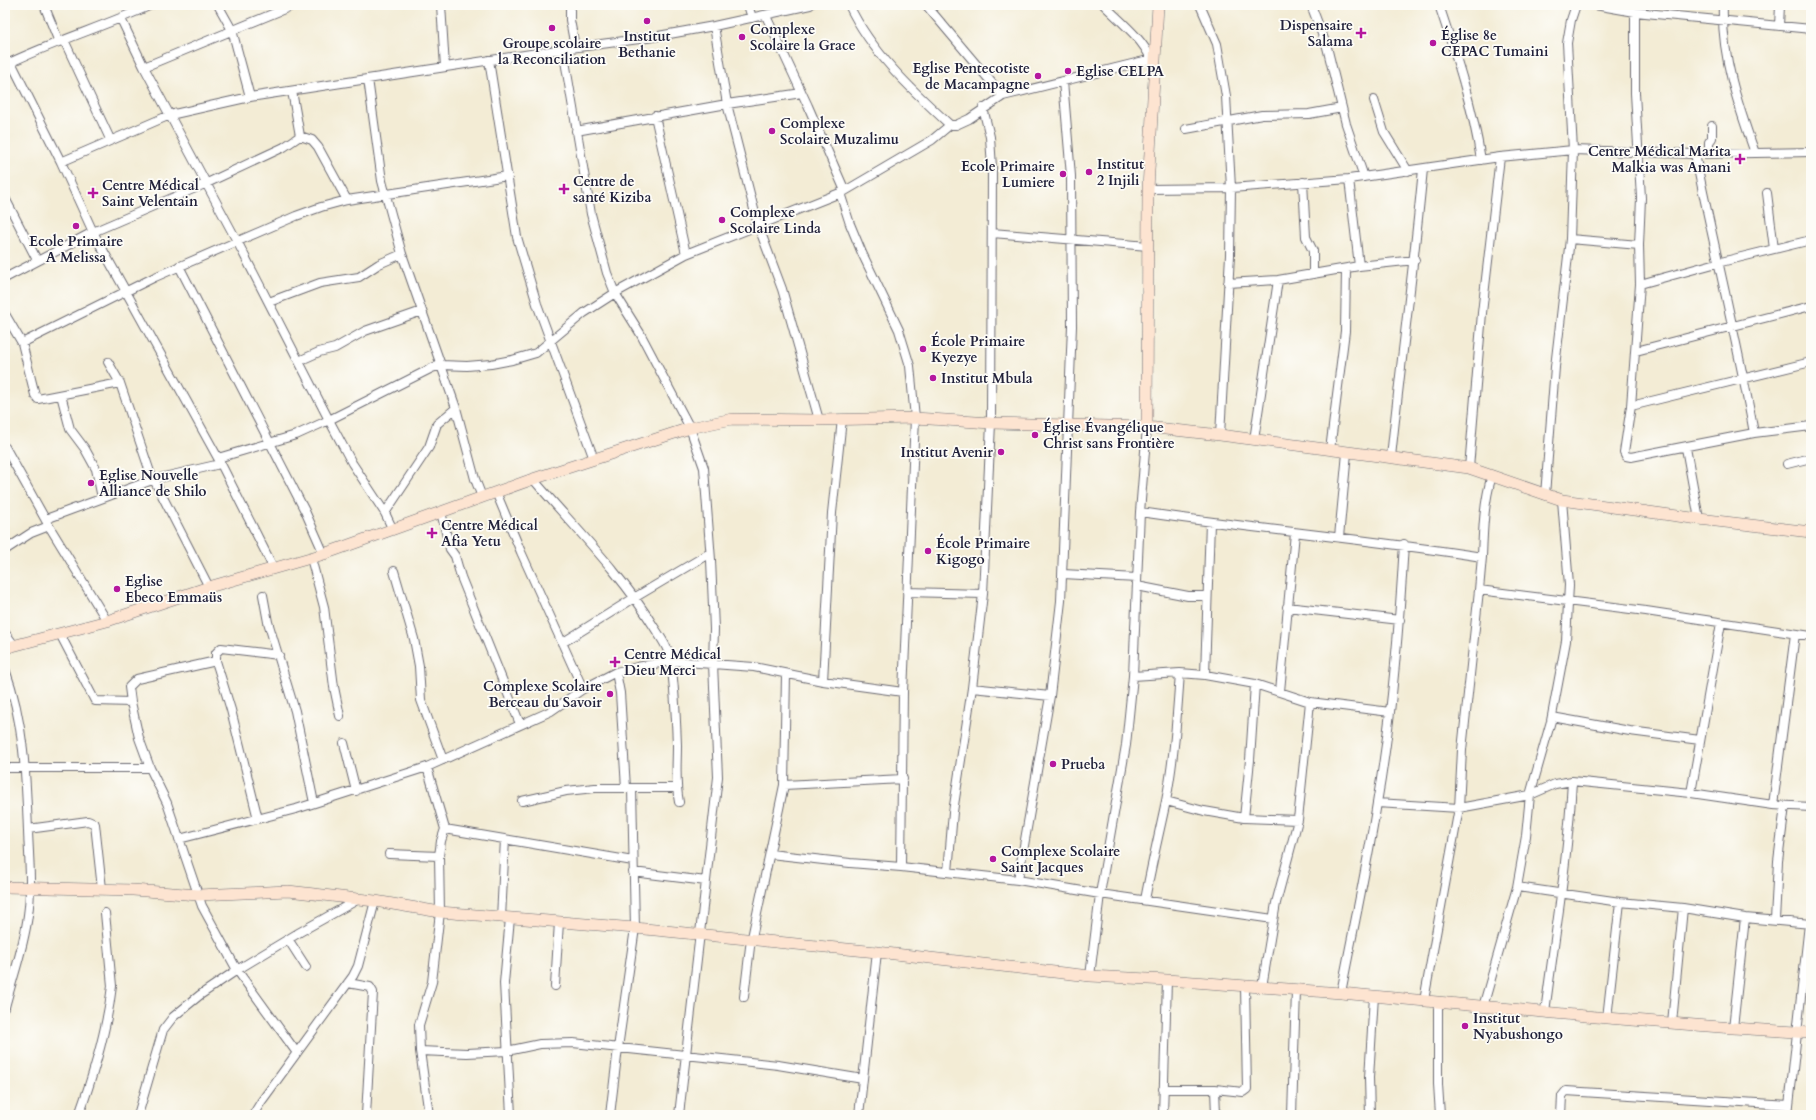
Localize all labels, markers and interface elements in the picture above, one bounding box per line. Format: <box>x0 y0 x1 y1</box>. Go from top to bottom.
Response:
marker: Institut Bethanie <box>642 16 652 26</box>
place label: Dispensaire Salama <box>1280 16 1353 51</box>
place label: Complexe Scolaire la Grace <box>750 20 856 55</box>
marker: Groupe scolaire la Reconciliation <box>547 23 557 33</box>
place label: Église 8e CEPAC Tumaini <box>1441 25 1549 61</box>
place label: Institut Bethanie <box>618 27 676 62</box>
marker: Dispensaire Salama <box>1356 28 1366 38</box>
marker: Complexe Scolaire la Grace <box>737 32 747 42</box>
place label: Groupe scolaire la Reconciliation <box>498 34 606 69</box>
marker: Église 8e CEPAC Tumaini <box>1428 38 1438 48</box>
place label: Eglise Pentecotiste de Macampagne <box>912 59 1030 94</box>
place label: Eglise CELPA <box>1076 62 1164 81</box>
marker: Eglise CELPA <box>1063 66 1073 76</box>
marker: Eglise Pentecotiste de Macampagne <box>1033 71 1043 81</box>
place label: Complexe Scolaire Muzalimu <box>780 114 899 149</box>
marker: Complexe Scolaire Muzalimu <box>767 126 777 136</box>
place label: Centre Médical Marita Malkia was Amani <box>1588 142 1732 177</box>
marker: Centre Médical Marita Malkia was Amani <box>1734 153 1746 165</box>
place label: Institut 2 Injili <box>1097 155 1144 190</box>
place label: Ecole Primaire Lumiere <box>961 157 1055 192</box>
marker: Institut 2 Injili <box>1084 167 1094 177</box>
marker: Ecole Primaire Lumiere <box>1058 169 1068 179</box>
place label: Centre de santé Kiziba <box>573 172 651 207</box>
place label: Centre Médical Saint Velentain <box>102 176 199 211</box>
marker: Centre de santé Kiziba <box>558 183 570 195</box>
marker: Centre Médical Saint Velentain <box>87 187 99 199</box>
place label: Complexe Scolaire Linda <box>730 203 821 238</box>
marker: Complexe Scolaire Linda <box>717 215 727 225</box>
marker: Ecole Primaire A Melissa <box>71 221 81 231</box>
place label: Ecole Primaire A Melissa <box>29 232 123 267</box>
place label: École Primaire Kyezye <box>931 331 1025 367</box>
marker: École Primaire Kyezye <box>918 344 928 354</box>
place label: Institut Mbula <box>941 369 1033 388</box>
marker: Institut Mbula <box>928 373 938 383</box>
place label: Église Évangélique Christ sans Frontière <box>1043 417 1175 453</box>
marker: Église Évangélique Christ sans Frontière <box>1030 430 1040 440</box>
place label: Institut Avenir <box>901 443 993 462</box>
marker: Institut Avenir <box>996 447 1006 457</box>
place label: Eglise Nouvelle Alliance de Shilo <box>99 466 206 501</box>
marker: Eglise Nouvelle Alliance de Shilo <box>86 478 96 488</box>
place label: Centre Médical Afia Yetu <box>441 516 538 551</box>
marker: Centre Médical Afia Yetu <box>426 527 438 539</box>
place label: École Primaire Kigogo <box>936 533 1030 569</box>
marker: École Primaire Kigogo <box>923 546 933 556</box>
place label: Eglise Ebeco Emmaüs <box>125 572 222 607</box>
marker: Eglise Ebeco Emmaüs <box>112 584 122 594</box>
place label: Centre Médical Dieu Merci <box>624 645 721 680</box>
marker: Centre Médical Dieu Merci <box>609 656 621 668</box>
place label: Complexe Scolaire Berceau du Savoir <box>483 677 602 712</box>
marker: Complexe Scolaire Berceau du Savoir <box>605 689 615 699</box>
place label: Prueba <box>1061 755 1105 774</box>
marker: Prueba <box>1048 759 1058 769</box>
place label: Complexe Scolaire Saint Jacques <box>1001 842 1120 877</box>
marker: Complexe Scolaire Saint Jacques <box>988 854 998 864</box>
place label: Institut Nyabushongo <box>1473 1009 1563 1044</box>
marker: Institut Nyabushongo <box>1460 1021 1470 1031</box>

